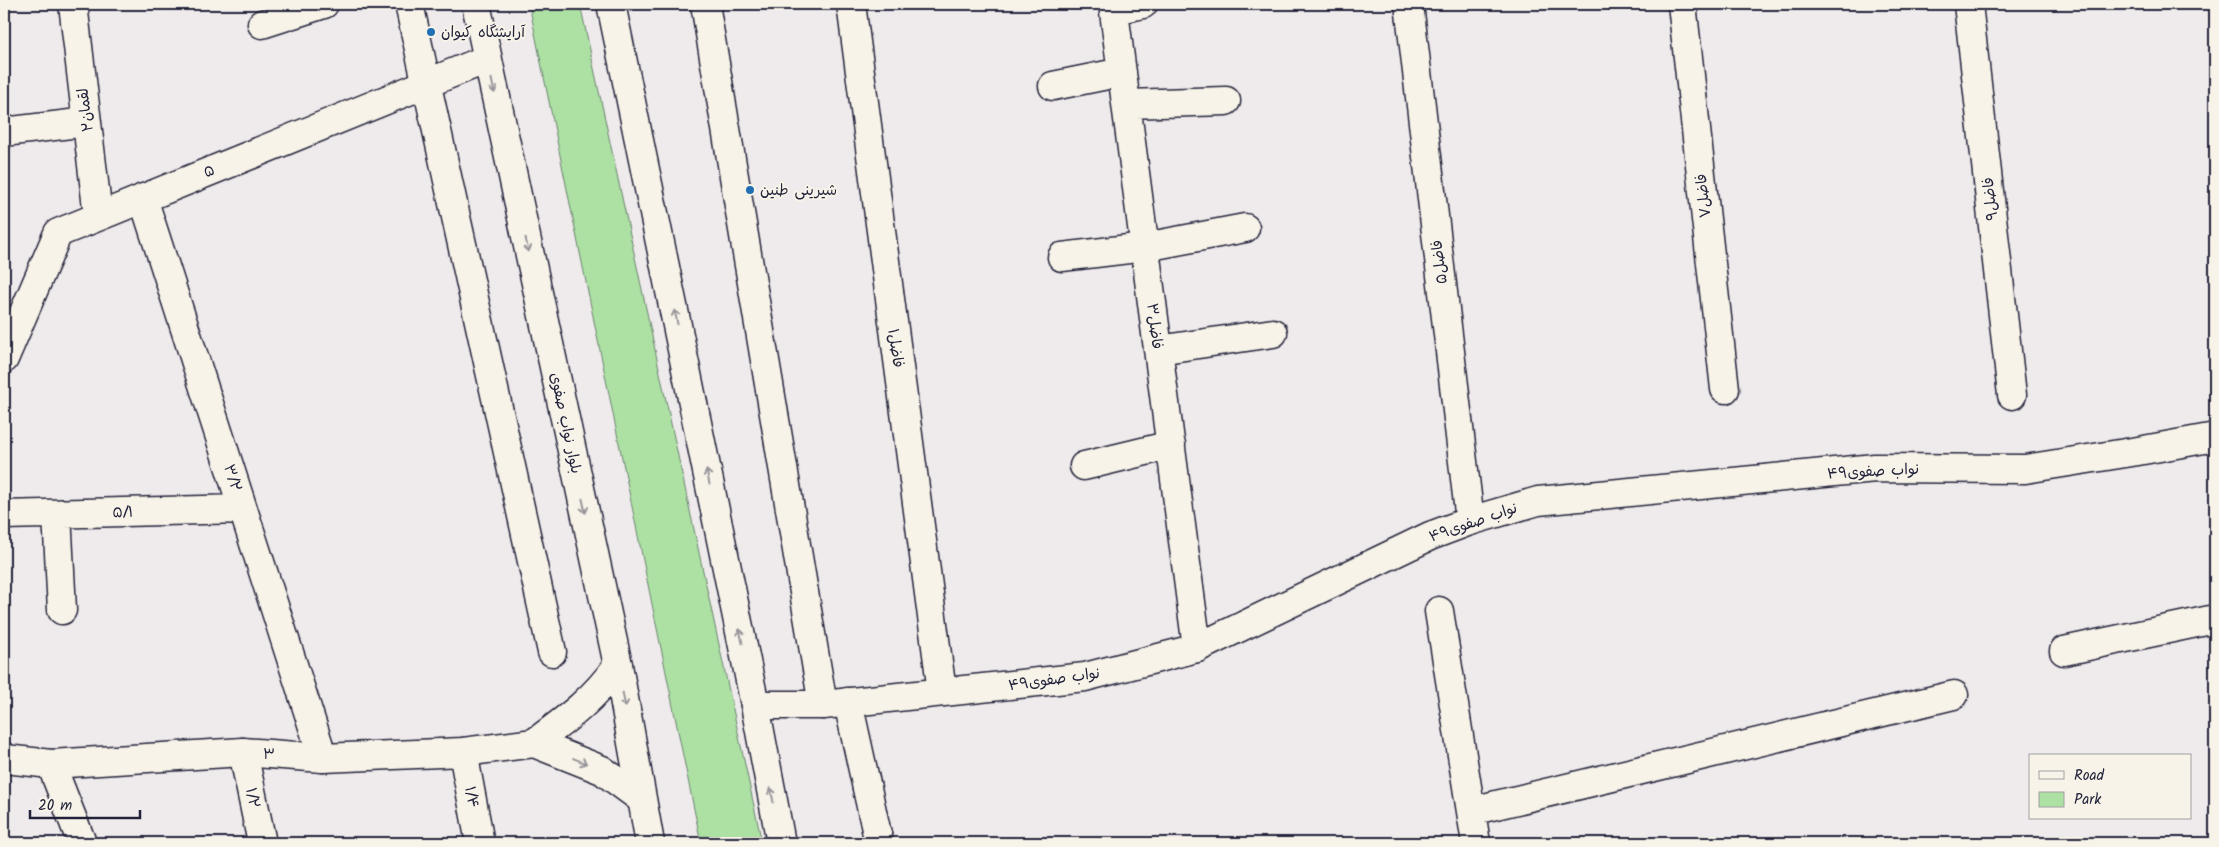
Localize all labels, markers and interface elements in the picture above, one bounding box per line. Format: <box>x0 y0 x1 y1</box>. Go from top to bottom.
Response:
place label: آرایشگاه کیوان <box>441 21 526 45</box>
marker: آرایشگاه کیوان <box>425 26 437 38</box>
one-way arrow <box>489 77 498 93</box>
street label: ۲لقمان <box>71 87 101 133</box>
street label: ۵ <box>200 159 219 185</box>
street label: ۷فاضل <box>1690 172 1718 219</box>
street label: ۹فاضل <box>1977 176 2005 222</box>
place label: شیرینی طنین <box>760 179 837 203</box>
marker: شیرینی طنین <box>744 184 756 196</box>
one-way arrow <box>523 236 532 252</box>
street label: ۵فاضل <box>1425 238 1455 285</box>
street label: ۳فاضل <box>1139 302 1169 351</box>
one-way arrow <box>670 310 680 326</box>
street label: ۱فاضل <box>880 327 910 369</box>
street label: بلوار نواب صفوی <box>543 370 587 476</box>
street label: ۴۹نواب صفوی <box>1826 458 1920 486</box>
street label: ۳/۲ <box>216 461 248 495</box>
one-way arrow <box>703 469 712 485</box>
street label: ۴۹نواب صفوی <box>1426 497 1521 549</box>
one-way arrow <box>579 498 589 514</box>
street label: ۵/۱ <box>112 501 134 525</box>
one-way arrow <box>736 628 745 644</box>
street label: ۴۹نواب صفوی <box>1007 662 1101 698</box>
one-way arrow <box>619 691 629 707</box>
street label: ۳ <box>262 743 276 767</box>
legend <box>2029 754 2192 820</box>
one-way arrow <box>572 756 587 766</box>
text: Road <box>2074 764 2105 788</box>
street label: ۱/۴ <box>457 784 485 810</box>
street label: ۱/۲ <box>238 785 266 811</box>
scale bar <box>30 787 140 819</box>
one-way arrow <box>767 788 776 804</box>
text: Park <box>2074 788 2102 812</box>
text: 20 m <box>38 794 72 818</box>

